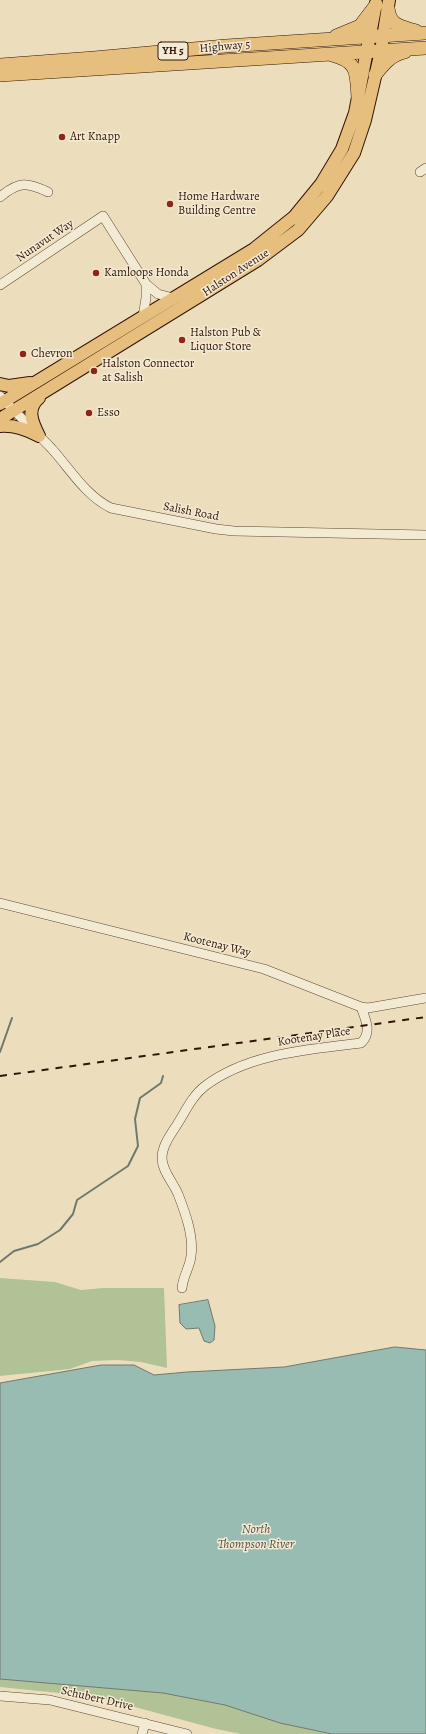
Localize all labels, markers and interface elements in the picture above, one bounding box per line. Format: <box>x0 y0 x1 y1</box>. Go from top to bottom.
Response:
street label: Highway 5 <box>199 38 251 56</box>
road number: YH 5 <box>158 42 188 60</box>
place label: Art Knapp <box>70 130 120 144</box>
marker: Art Knapp <box>57 132 67 142</box>
place label: Home Hardware Building Centre <box>178 190 260 218</box>
marker: Home Hardware Building Centre <box>165 199 175 209</box>
street label: Nunavut Way <box>14 217 76 265</box>
street label: Halston Avenue <box>200 246 272 300</box>
place label: Kamloops Honda <box>104 266 189 280</box>
marker: Kamloops Honda <box>91 268 101 278</box>
place label: Halston Pub & Liquor Store <box>190 326 261 354</box>
marker: Halston Pub & Liquor Store <box>177 335 187 345</box>
place label: Chevron <box>31 347 73 361</box>
marker: Chevron <box>18 349 28 359</box>
place label: Halston Connector at Salish <box>102 357 194 385</box>
marker: Halston Connector at Salish <box>89 366 99 376</box>
place label: Esso <box>97 406 120 420</box>
marker: Esso <box>84 408 94 418</box>
street label: Salish Road <box>162 500 220 524</box>
street label: Kootenay Way <box>182 930 252 960</box>
street label: Kootenay Place <box>277 1024 351 1050</box>
water label: North Thompson River <box>218 1522 294 1553</box>
street label: Schubert Drive <box>60 1684 134 1714</box>

